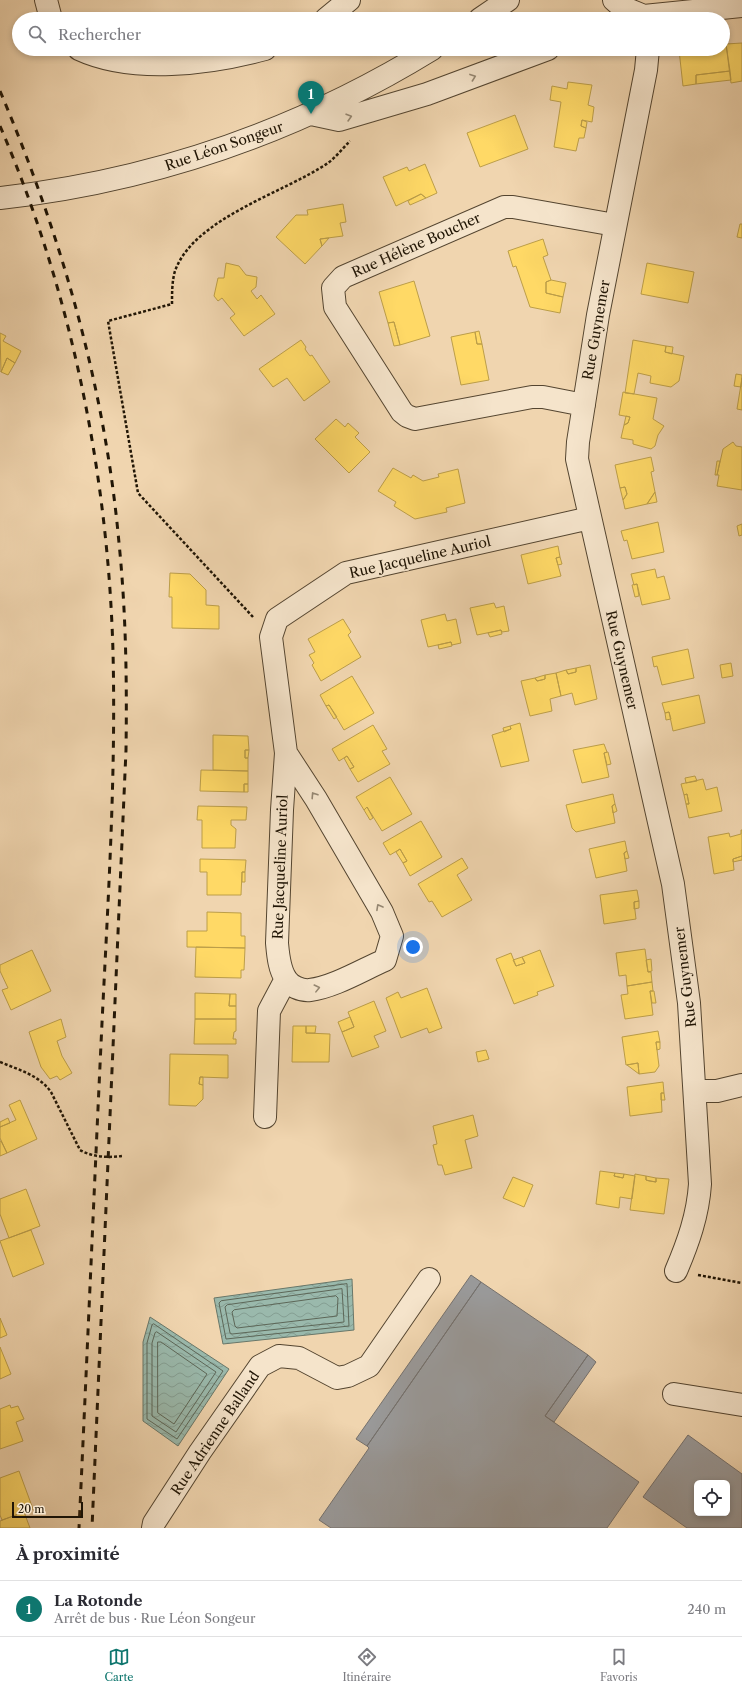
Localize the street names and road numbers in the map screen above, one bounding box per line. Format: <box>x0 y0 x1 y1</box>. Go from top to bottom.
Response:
street label: Rue Léon Songeur <box>162 117 286 175</box>
street label: Rue Hélène Boucher <box>349 208 483 282</box>
street label: Rue Guynemer <box>578 278 614 381</box>
street label: Rue Jacqueline Auriol <box>347 532 493 582</box>
street label: Rue Guynemer <box>602 609 642 712</box>
street label: Rue Jacqueline Auriol <box>268 794 292 940</box>
street label: Rue Guynemer <box>670 926 700 1028</box>
street label: Rue Adrienne Balland <box>167 1367 263 1498</box>

